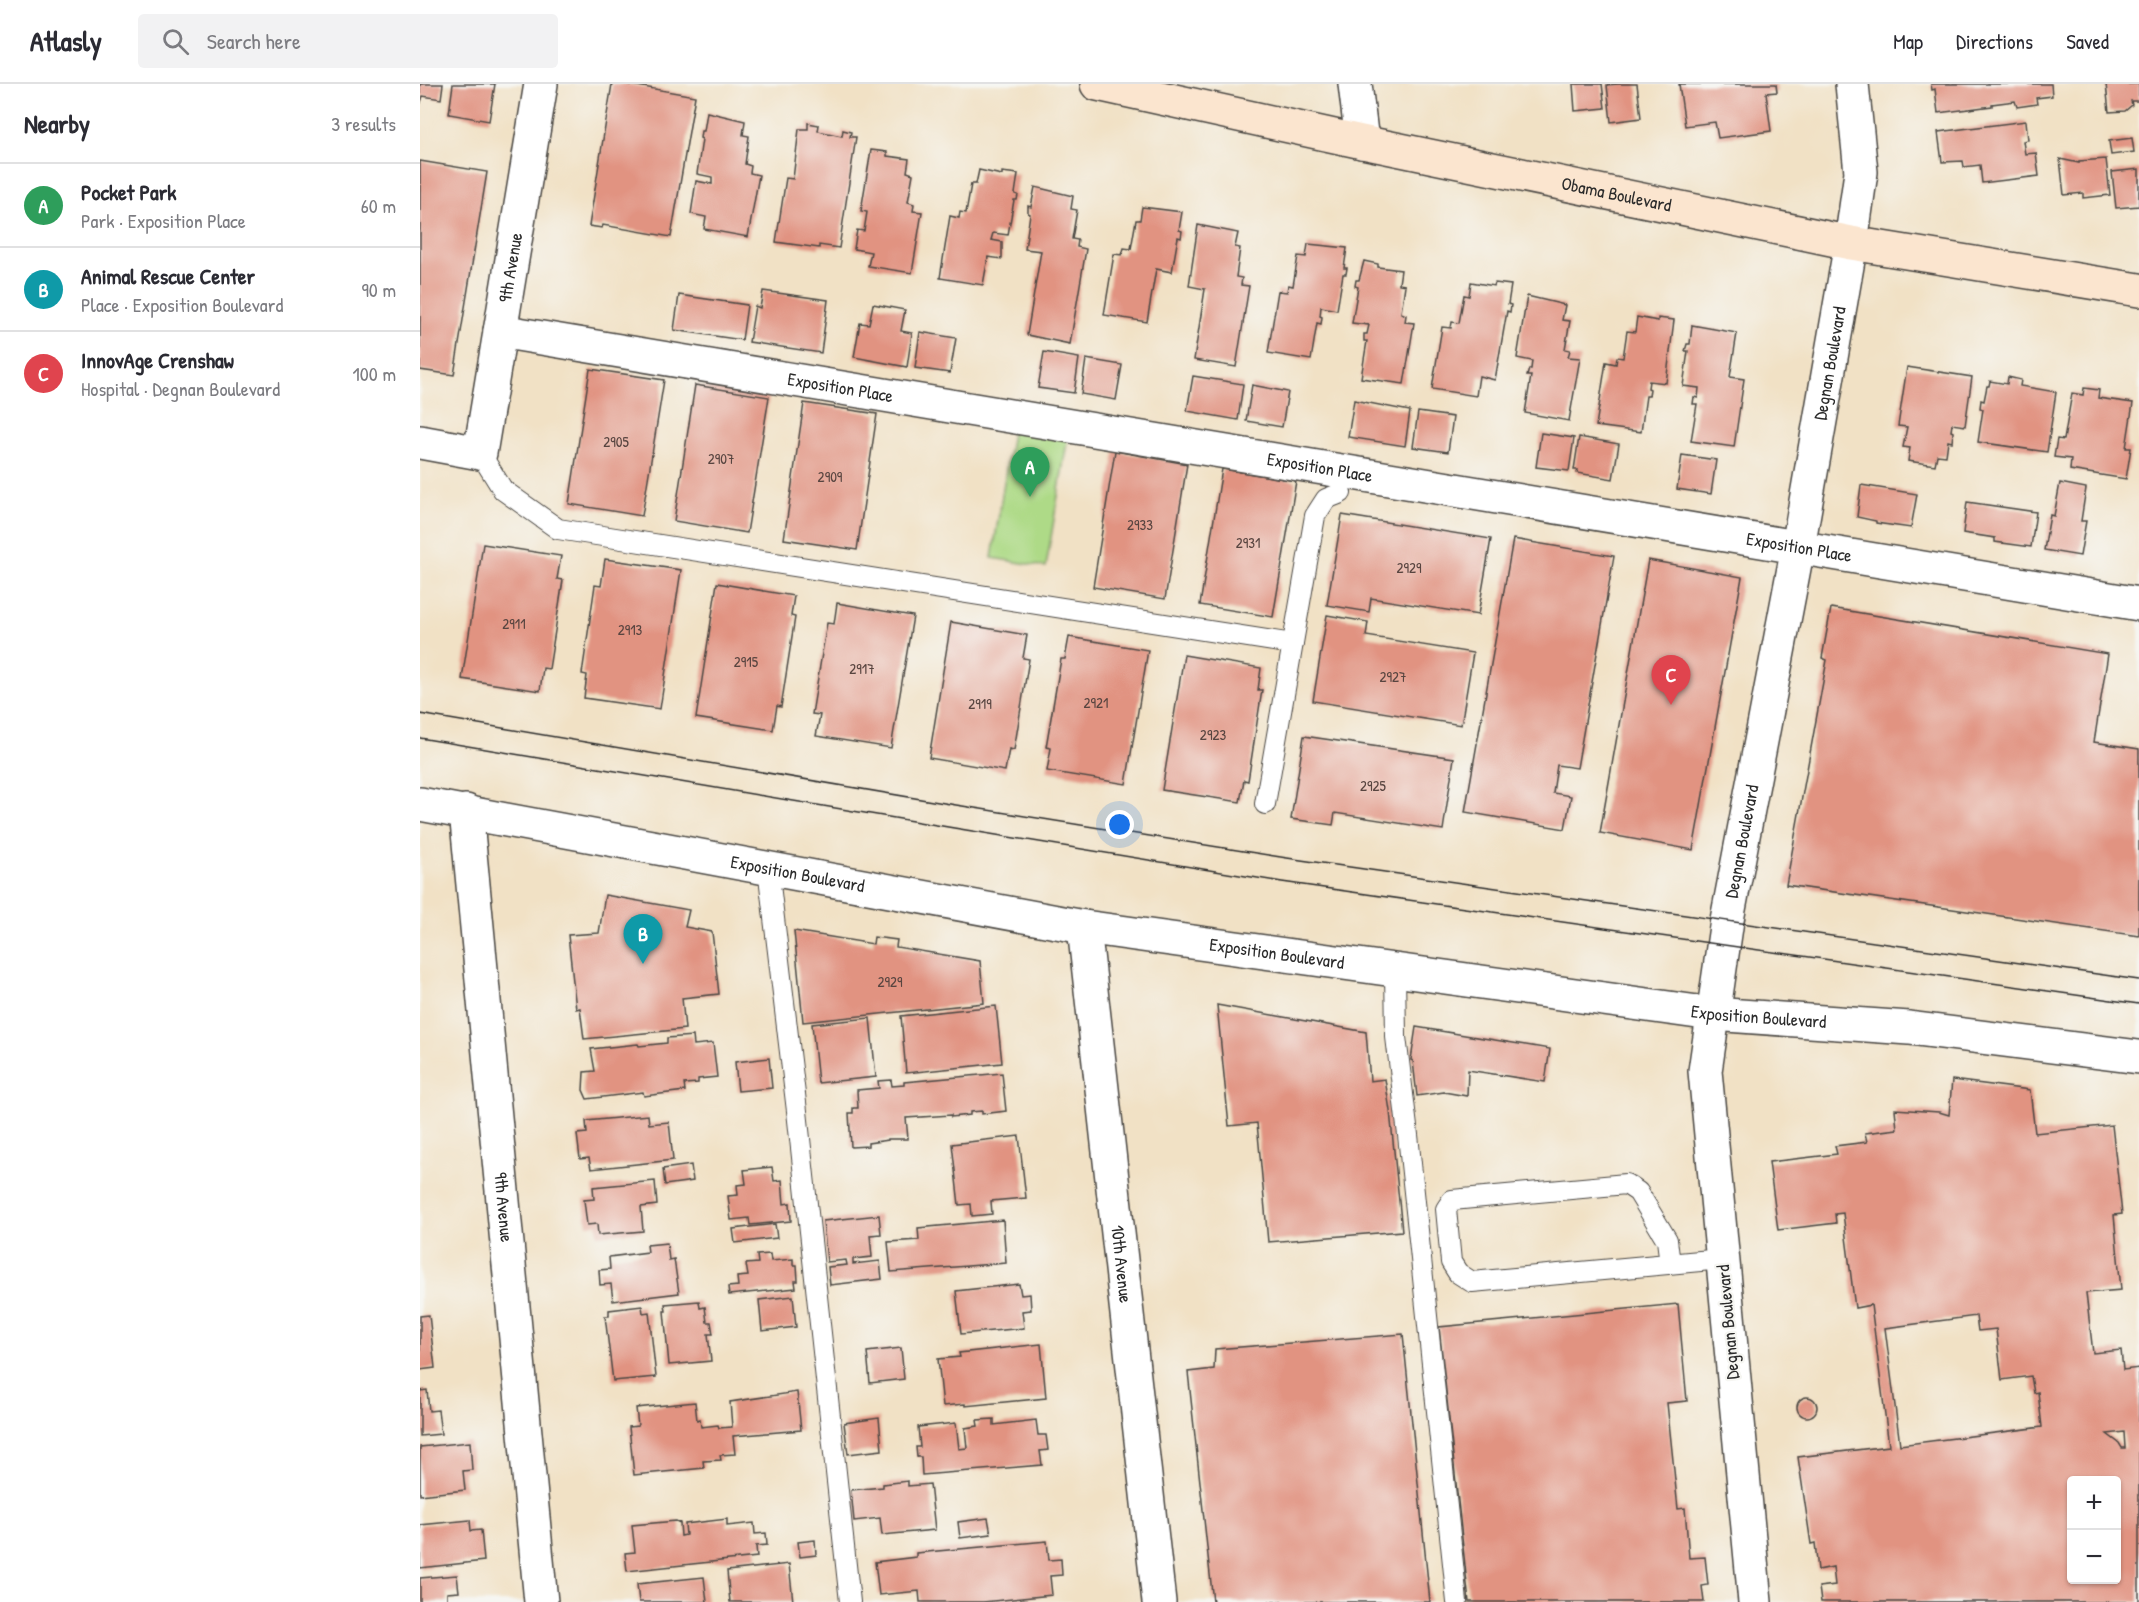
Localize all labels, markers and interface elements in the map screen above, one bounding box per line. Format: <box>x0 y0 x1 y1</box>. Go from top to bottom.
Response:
search box <box>138 14 558 68</box>
text: Atlasly <box>30 22 102 60</box>
icon: search <box>159 25 192 58</box>
text: Search here <box>207 26 301 56</box>
text: Map <box>1893 27 1923 56</box>
text: Directions <box>1956 27 2033 56</box>
text: Saved <box>2066 27 2109 56</box>
text: Nearby <box>24 106 90 141</box>
text: 3 results <box>331 110 396 137</box>
street label: Obama Boulevard <box>1559 171 1674 218</box>
text: Pocket Park <box>81 177 176 207</box>
text: A <box>39 192 48 219</box>
text: 60 m <box>361 192 396 219</box>
text: Park · Exposition Place <box>81 207 246 234</box>
street label: 9th Avenue <box>492 231 528 304</box>
text: Animal Rescue Center <box>81 261 255 291</box>
text: B <box>38 276 49 303</box>
text: 90 m <box>362 276 396 303</box>
text: Place · Exposition Boulevard <box>81 291 283 318</box>
street label: Degnan Boulevard <box>1807 305 1852 422</box>
text: InnovAge Crenshaw <box>81 345 234 375</box>
text: C <box>38 360 49 387</box>
text: 100 m <box>353 360 396 387</box>
street label: Exposition Place <box>786 366 895 408</box>
text: Hospital · Degnan Boulevard <box>81 375 280 402</box>
house number: 2905 <box>603 431 629 452</box>
street label: Exposition Place <box>1265 446 1374 488</box>
house number: 2907 <box>708 448 734 469</box>
pin: A <box>1010 448 1050 497</box>
house number: 2909 <box>818 466 843 487</box>
house number: 2933 <box>1127 514 1153 535</box>
street label: Exposition Place <box>1745 526 1854 568</box>
house number: 2931 <box>1236 532 1260 553</box>
house number: 2929 <box>1396 557 1422 578</box>
house number: 2911 <box>502 613 526 634</box>
house number: 2913 <box>618 619 643 640</box>
house number: 2915 <box>734 651 759 672</box>
pin: C <box>1652 656 1690 705</box>
house number: 2917 <box>849 658 875 679</box>
house number: 2927 <box>1380 666 1406 687</box>
house number: 2921 <box>1084 692 1109 713</box>
house number: 2919 <box>968 693 992 714</box>
house number: 2923 <box>1200 724 1226 745</box>
house number: 2925 <box>1360 775 1387 796</box>
street label: Degnan Boulevard <box>1718 782 1765 900</box>
your location <box>1105 810 1134 839</box>
street label: Exposition Boulevard <box>729 849 867 898</box>
pin: B <box>624 914 662 964</box>
street label: Exposition Boulevard <box>1208 932 1346 975</box>
house number: 2929 <box>877 971 903 992</box>
street label: Exposition Boulevard <box>1689 998 1827 1034</box>
street label: 9th Avenue <box>488 1171 520 1243</box>
street label: 10th Avenue <box>1105 1224 1139 1304</box>
street label: Degnan Boulevard <box>1710 1264 1745 1380</box>
map controls <box>2067 1476 2121 1584</box>
button: + <box>2067 1476 2121 1530</box>
button: − <box>2067 1530 2121 1584</box>

